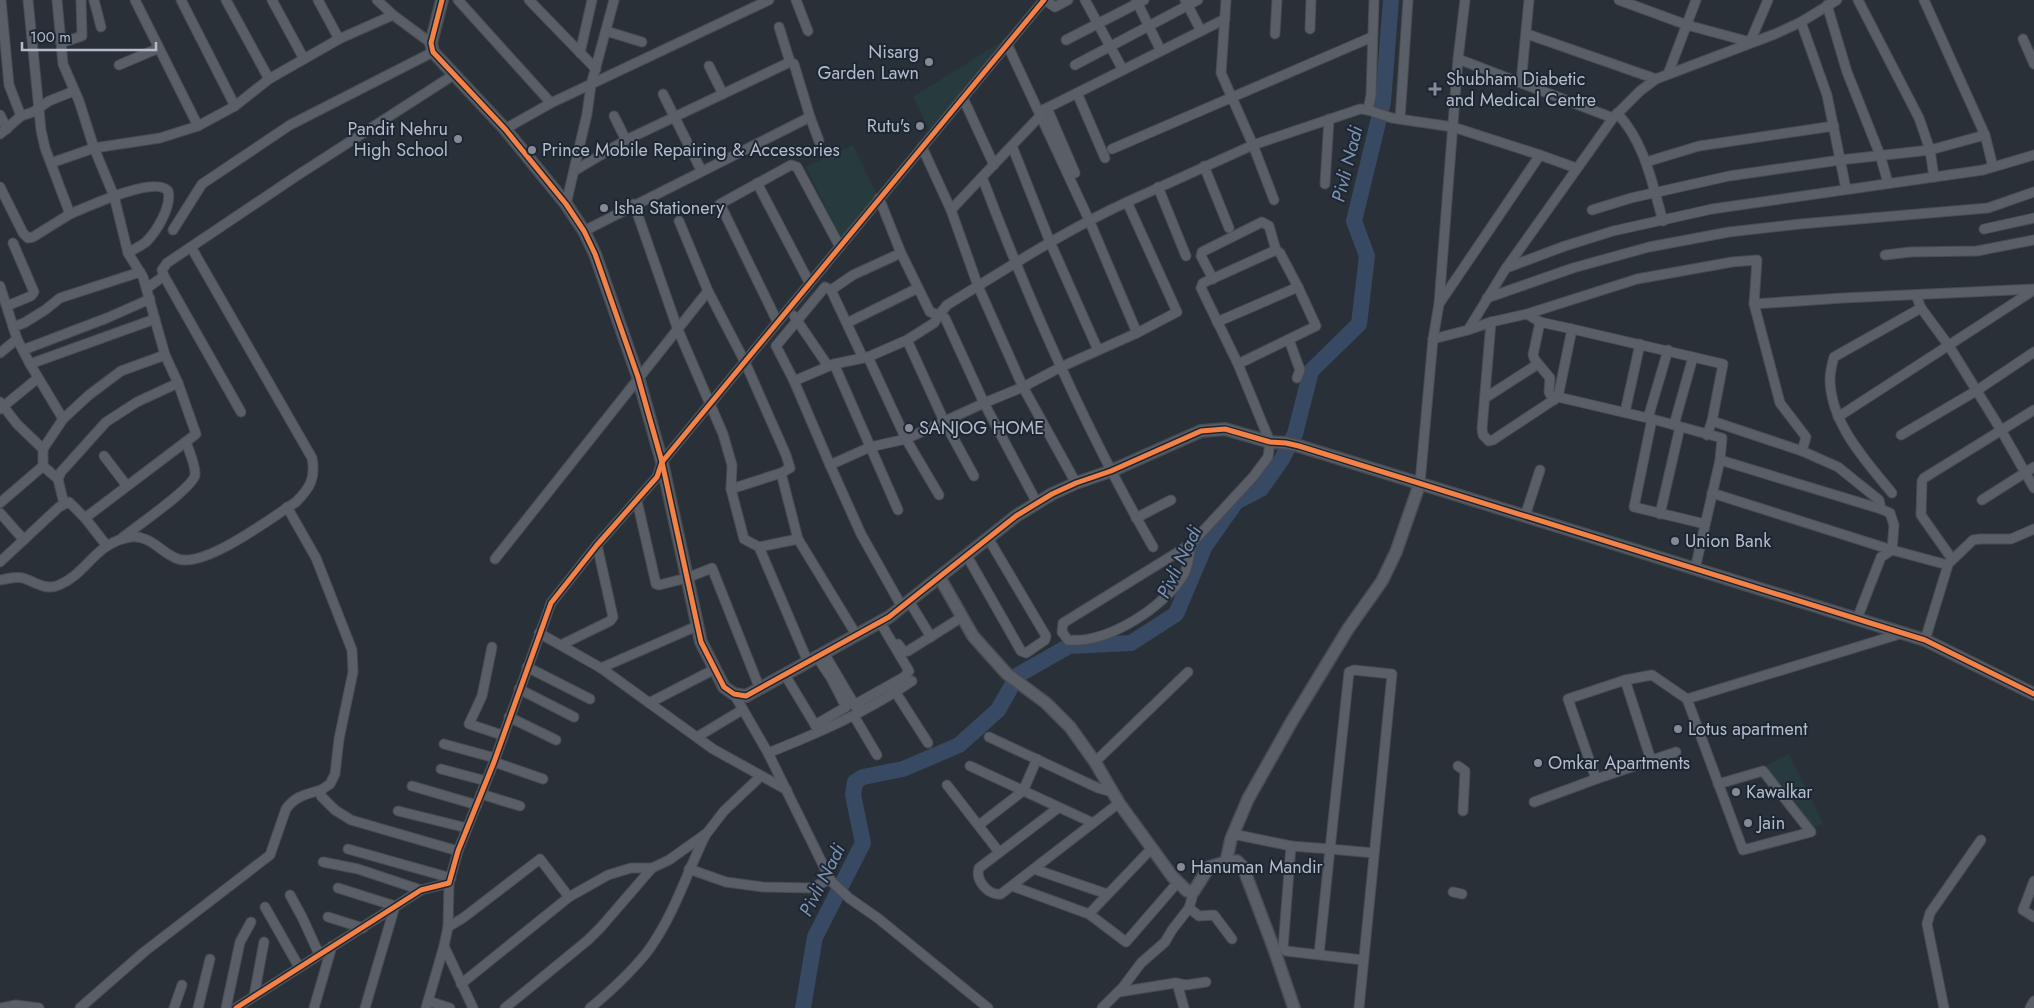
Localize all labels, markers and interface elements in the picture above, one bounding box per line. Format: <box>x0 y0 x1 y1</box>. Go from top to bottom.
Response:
scale bar <box>22 20 156 52</box>
text: 100 m <box>30 26 71 48</box>
place label: Nisarg Garden Lawn <box>817 39 919 86</box>
marker: Nisarg Garden Lawn <box>923 56 935 68</box>
place label: Shubham Diabetic and Medical Centre <box>1446 66 1596 113</box>
marker: Shubham Diabetic and Medical Centre <box>1428 82 1442 96</box>
place label: Rutu's <box>867 113 910 139</box>
place label: Pandit Nehru High School <box>348 116 448 163</box>
marker: Rutu's <box>914 120 926 132</box>
water label: Pivli Nadi <box>1324 122 1370 205</box>
marker: Pandit Nehru High School <box>452 133 464 145</box>
place label: Prince Mobile Repairing & Accessories <box>542 137 840 163</box>
marker: Prince Mobile Repairing & Accessories <box>526 144 538 156</box>
place label: Isha Stationery <box>614 195 724 221</box>
marker: Isha Stationery <box>598 202 610 214</box>
place label: SANJOG HOME <box>919 415 1044 441</box>
marker: SANJOG HOME <box>903 422 915 434</box>
water label: Pivli Nadi <box>1150 520 1209 603</box>
place label: Union Bank <box>1685 528 1771 554</box>
marker: Union Bank <box>1669 535 1681 547</box>
place label: Lotus apartment <box>1688 716 1808 742</box>
marker: Lotus apartment <box>1672 723 1684 735</box>
place label: Omkar Apartments <box>1548 750 1690 776</box>
marker: Omkar Apartments <box>1532 757 1544 769</box>
place label: Kawalkar <box>1746 779 1813 805</box>
marker: Kawalkar <box>1730 786 1742 798</box>
place label: Jain <box>1756 810 1785 836</box>
marker: Jain <box>1742 817 1754 829</box>
water label: Pivli Nadi <box>792 838 852 921</box>
place label: Hanuman Mandir <box>1191 854 1324 880</box>
marker: Hanuman Mandir <box>1175 861 1187 873</box>

